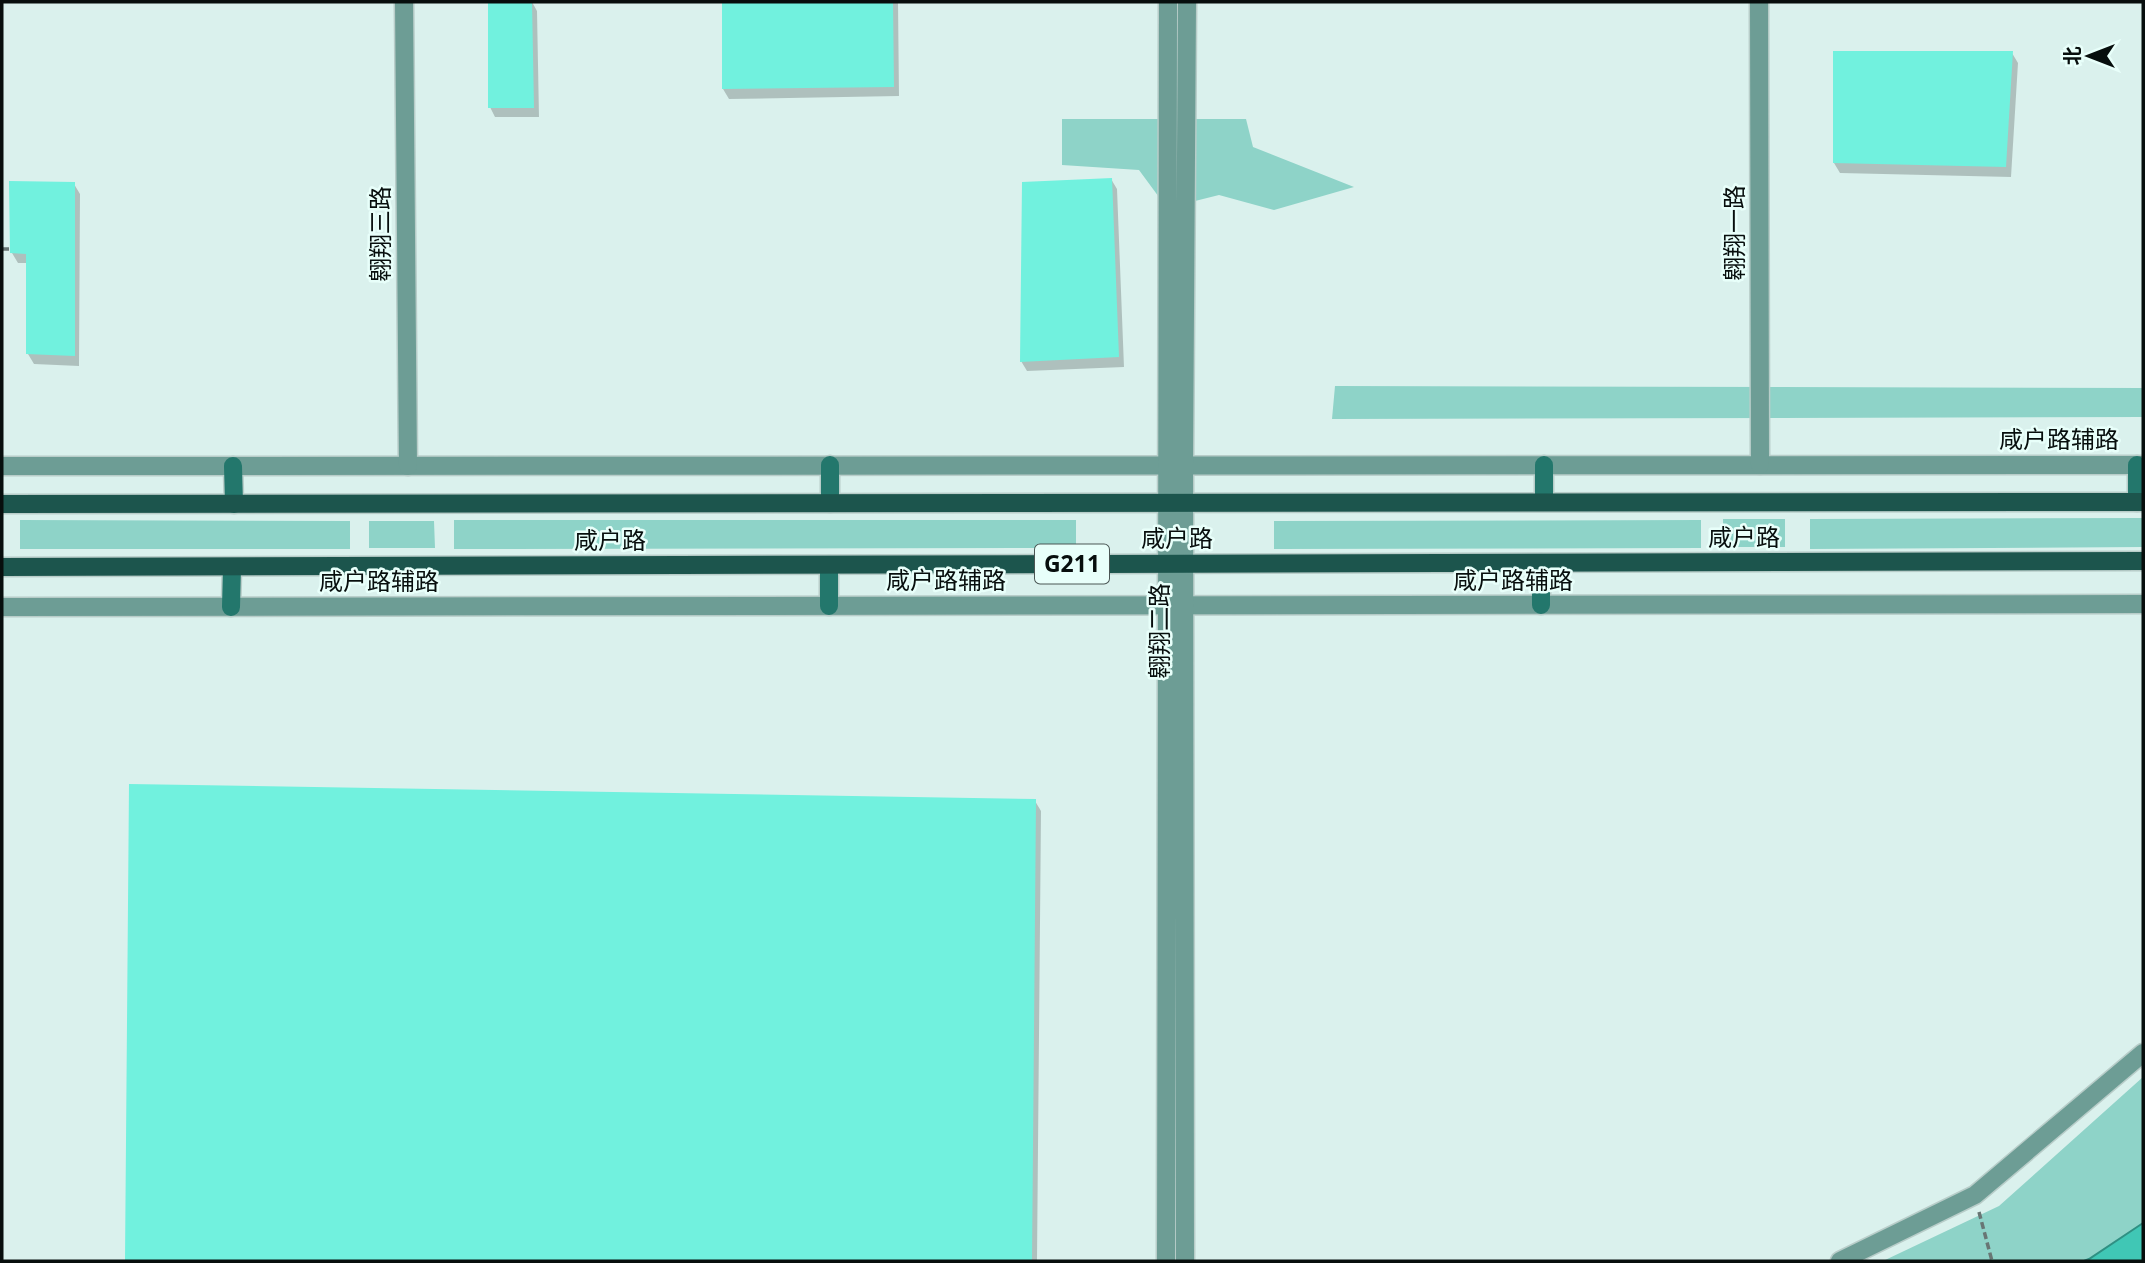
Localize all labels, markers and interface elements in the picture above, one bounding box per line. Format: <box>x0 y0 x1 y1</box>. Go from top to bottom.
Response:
north arrow <box>2054 21 2124 91</box>
text: 北 <box>2059 46 2085 66</box>
street label: 翱翔一路 <box>1717 185 1750 281</box>
street label: 翱翔三路 <box>363 186 396 282</box>
street label: 咸户路辅路 <box>1999 422 2119 455</box>
street label: 咸户路 <box>1708 520 1780 553</box>
street label: 咸户路 <box>1141 521 1213 554</box>
street label: 咸户路 <box>574 523 646 556</box>
road number: G211 <box>1035 544 1109 584</box>
street label: 咸户路辅路 <box>886 563 1006 596</box>
street label: 咸户路辅路 <box>1453 563 1573 596</box>
street label: 咸户路辅路 <box>319 564 439 597</box>
street label: 翱翔二路 <box>1142 583 1175 679</box>

